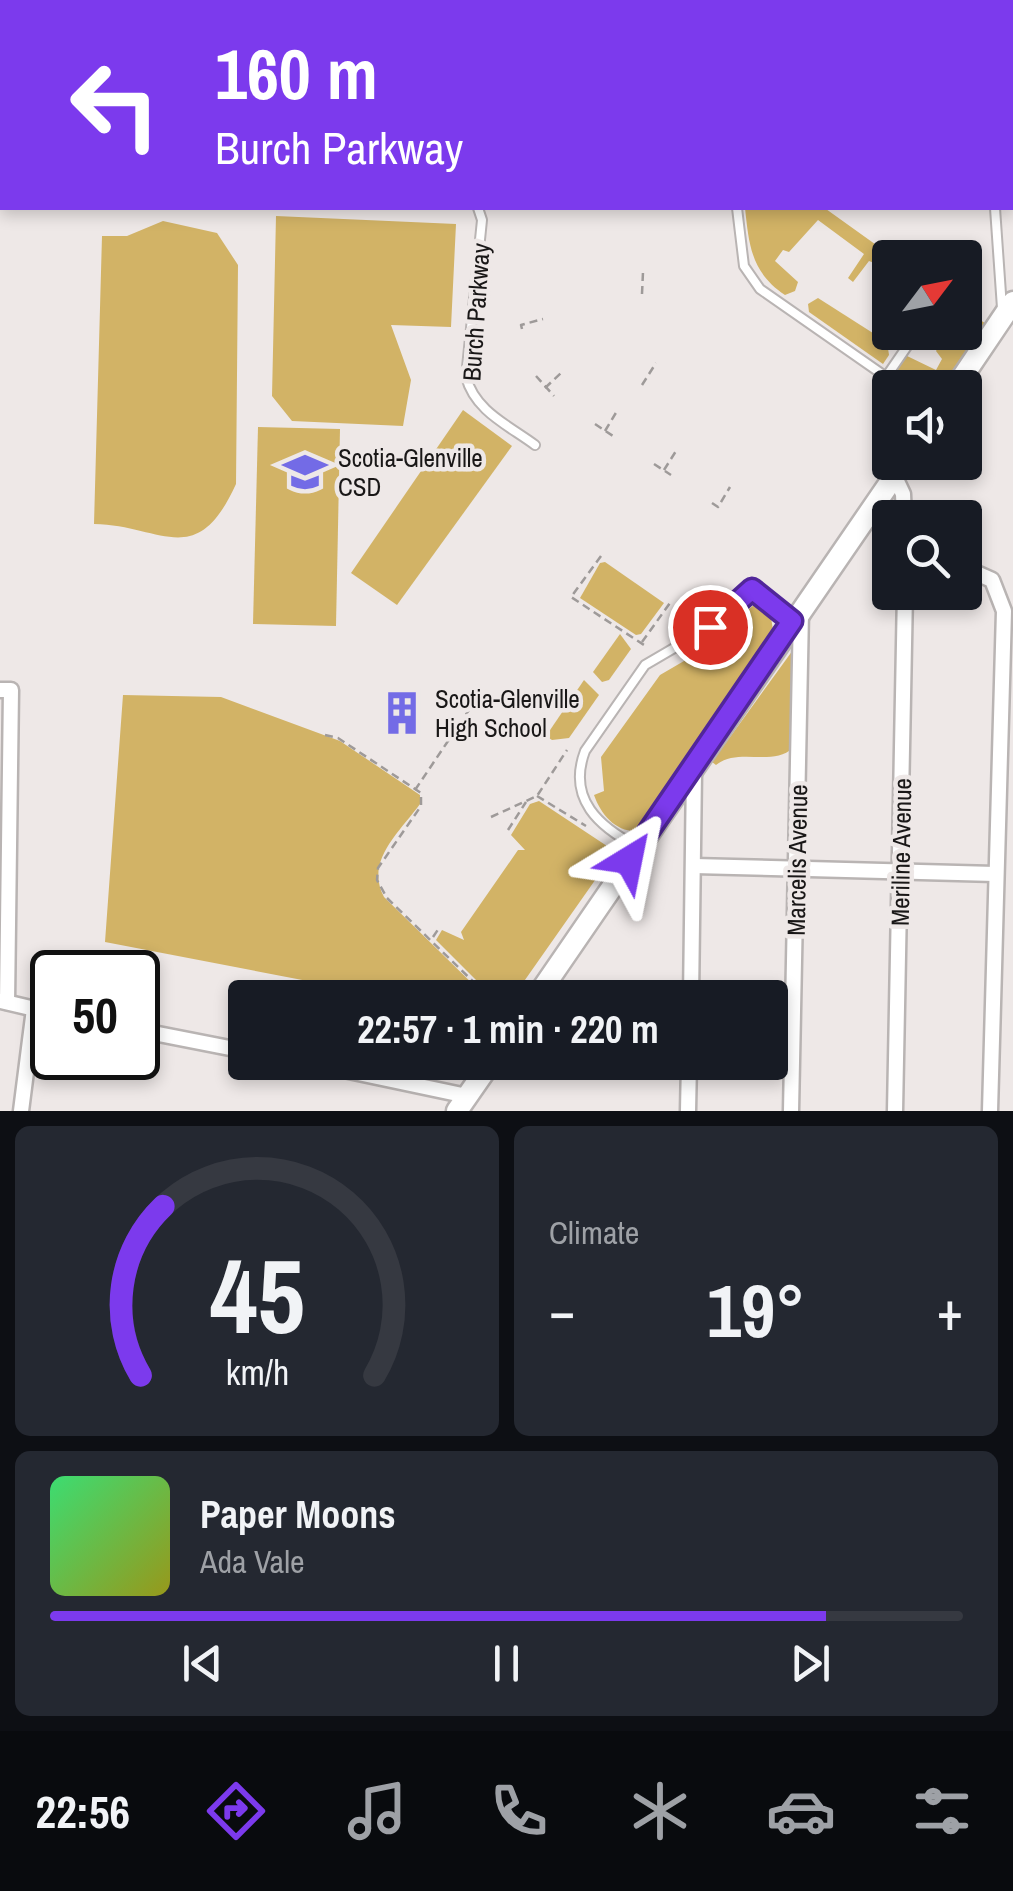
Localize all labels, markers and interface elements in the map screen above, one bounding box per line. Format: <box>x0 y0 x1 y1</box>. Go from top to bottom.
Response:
text: 160 m <box>215 27 378 121</box>
icon: left <box>50 40 180 170</box>
text: Burch Parkway <box>215 117 463 178</box>
north arrow <box>872 240 982 350</box>
map controls <box>872 240 982 610</box>
street label: Burch Parkway <box>454 241 498 382</box>
button: sound <box>872 370 982 480</box>
place label: Scotia-Glenville CSD <box>338 441 483 504</box>
school or university icon: Scotia-Glenville CSD <box>281 448 329 496</box>
button: search <box>872 500 982 610</box>
pin <box>668 585 753 670</box>
icon: arrive <box>683 600 738 655</box>
place label: Scotia-Glenville High School <box>435 682 580 745</box>
building icon: Scotia-Glenville High School <box>378 689 426 737</box>
street label: Meriline Avenue <box>883 778 919 926</box>
street label: Marcelis Avenue <box>779 784 815 936</box>
position arrow <box>577 808 681 912</box>
speed limit sign: 50 <box>30 950 160 1080</box>
text: 22:57 · 1 min · 220 m <box>357 1004 659 1055</box>
text: Climate <box>549 1211 639 1254</box>
text: 45 <box>210 1225 304 1365</box>
text: 19° <box>707 1259 805 1360</box>
text: − <box>549 1273 575 1347</box>
text: + <box>937 1273 963 1347</box>
text: km/h <box>225 1348 289 1396</box>
text: Paper Moons <box>200 1489 396 1540</box>
text: Ada Vale <box>200 1540 305 1583</box>
icon: previous <box>175 1636 230 1691</box>
icon: pause <box>479 1636 534 1691</box>
icon: next <box>783 1636 838 1691</box>
icon: directions <box>201 1776 271 1846</box>
icon: music <box>342 1776 412 1846</box>
icon: phone <box>484 1776 554 1846</box>
icon: climate <box>625 1776 695 1846</box>
icon: car <box>766 1776 836 1846</box>
icon: filters <box>907 1776 977 1846</box>
text: 22:56 <box>36 1781 130 1842</box>

